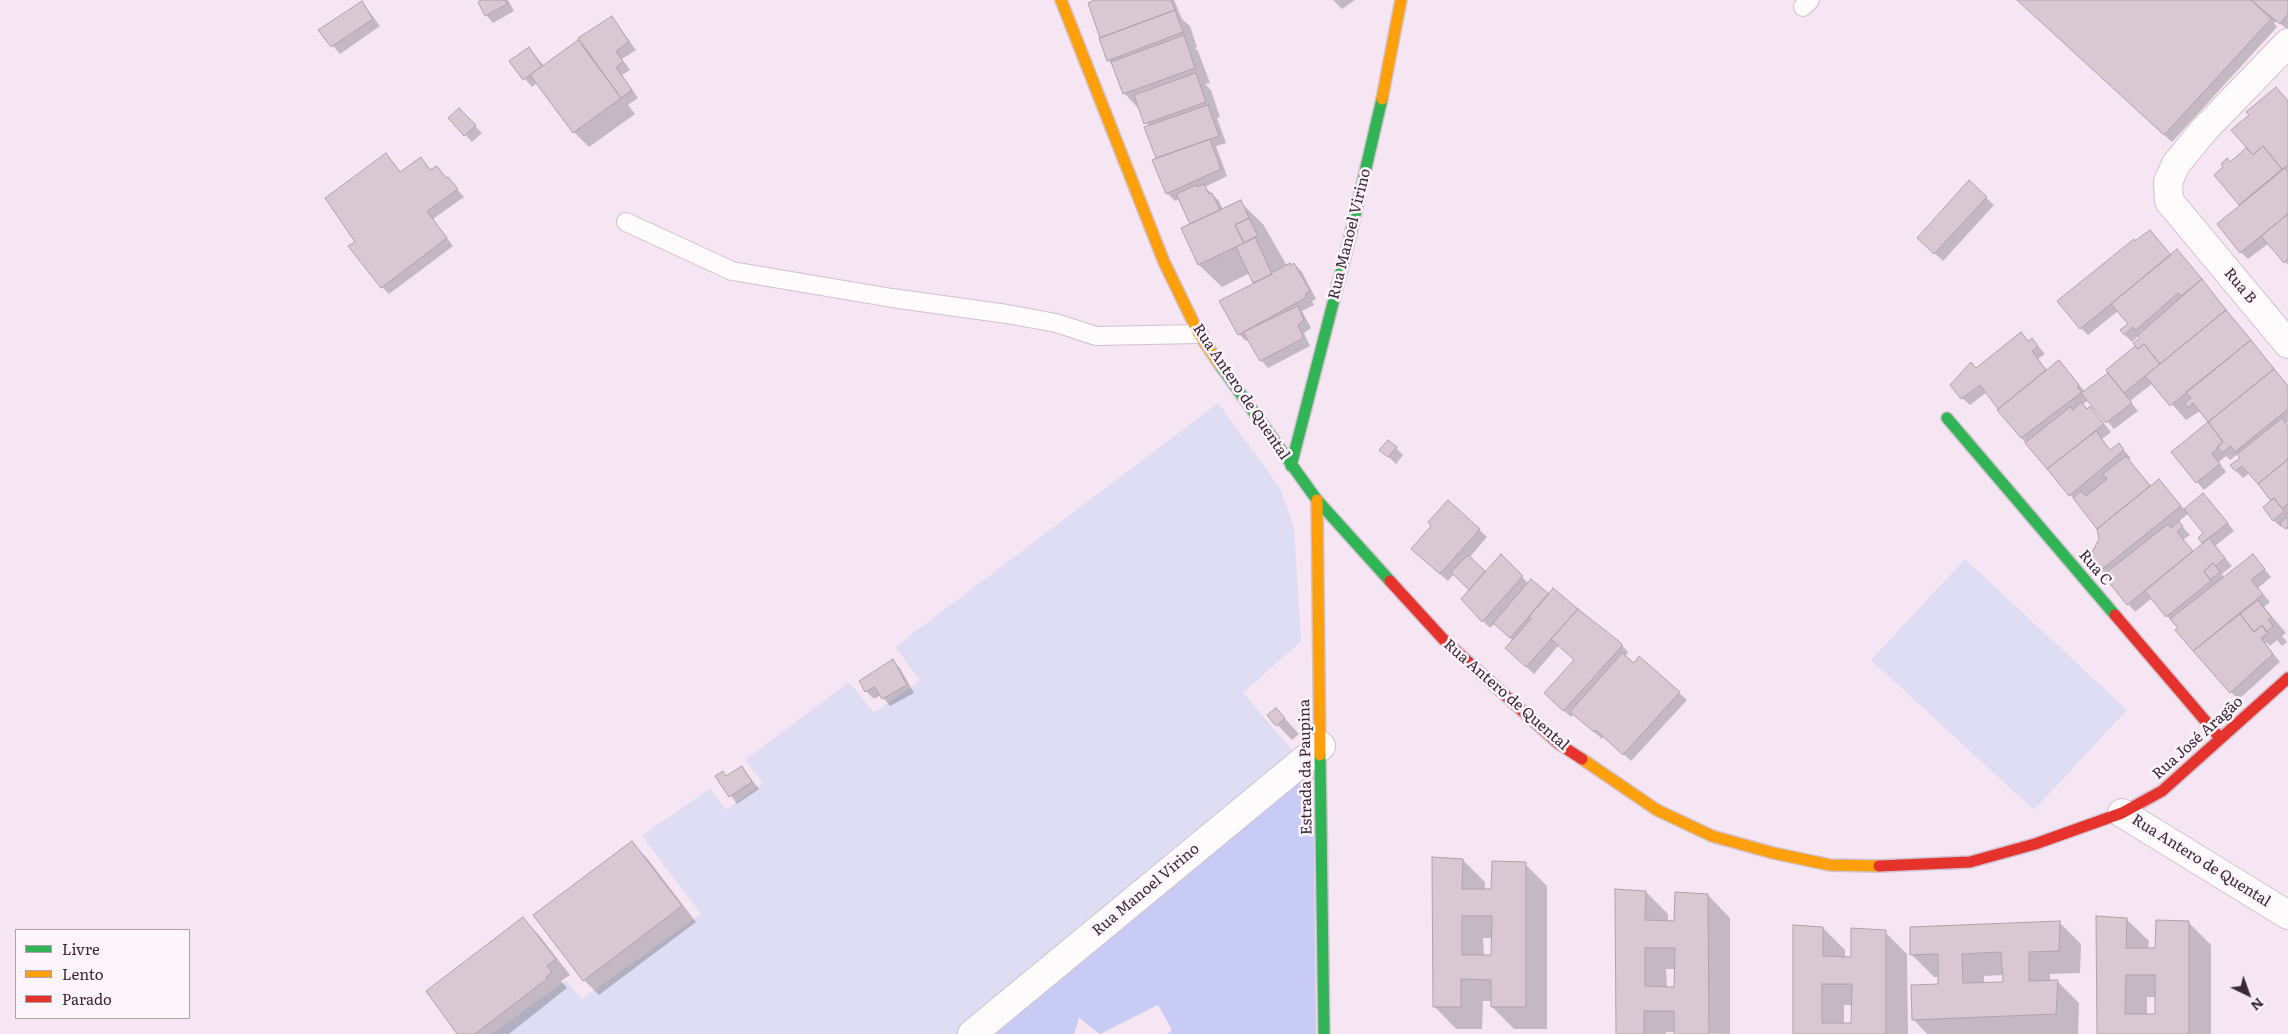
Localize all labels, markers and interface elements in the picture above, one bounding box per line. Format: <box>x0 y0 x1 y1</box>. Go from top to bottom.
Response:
street label: Rua Manoel Virino <box>1325 167 1375 301</box>
street label: Rua B <box>2220 265 2260 307</box>
street label: Rua Antero de Quental <box>1189 321 1293 463</box>
street label: Rua C <box>2075 547 2115 589</box>
street label: Rua Antero de Quental <box>1440 636 1572 754</box>
street label: Rua José Aragão <box>2149 693 2247 783</box>
street label: Estrada da Paupina <box>1296 699 1316 835</box>
street label: Rua Antero de Quental <box>2128 811 2274 911</box>
street label: Rua Manoel Virino <box>1089 840 1203 940</box>
legend <box>15 929 190 1019</box>
text: Livre <box>62 937 100 960</box>
text: Lento <box>62 962 103 985</box>
north arrow <box>2223 969 2273 1019</box>
text: Parado <box>62 987 112 1010</box>
text: N <box>2247 994 2269 1017</box>

